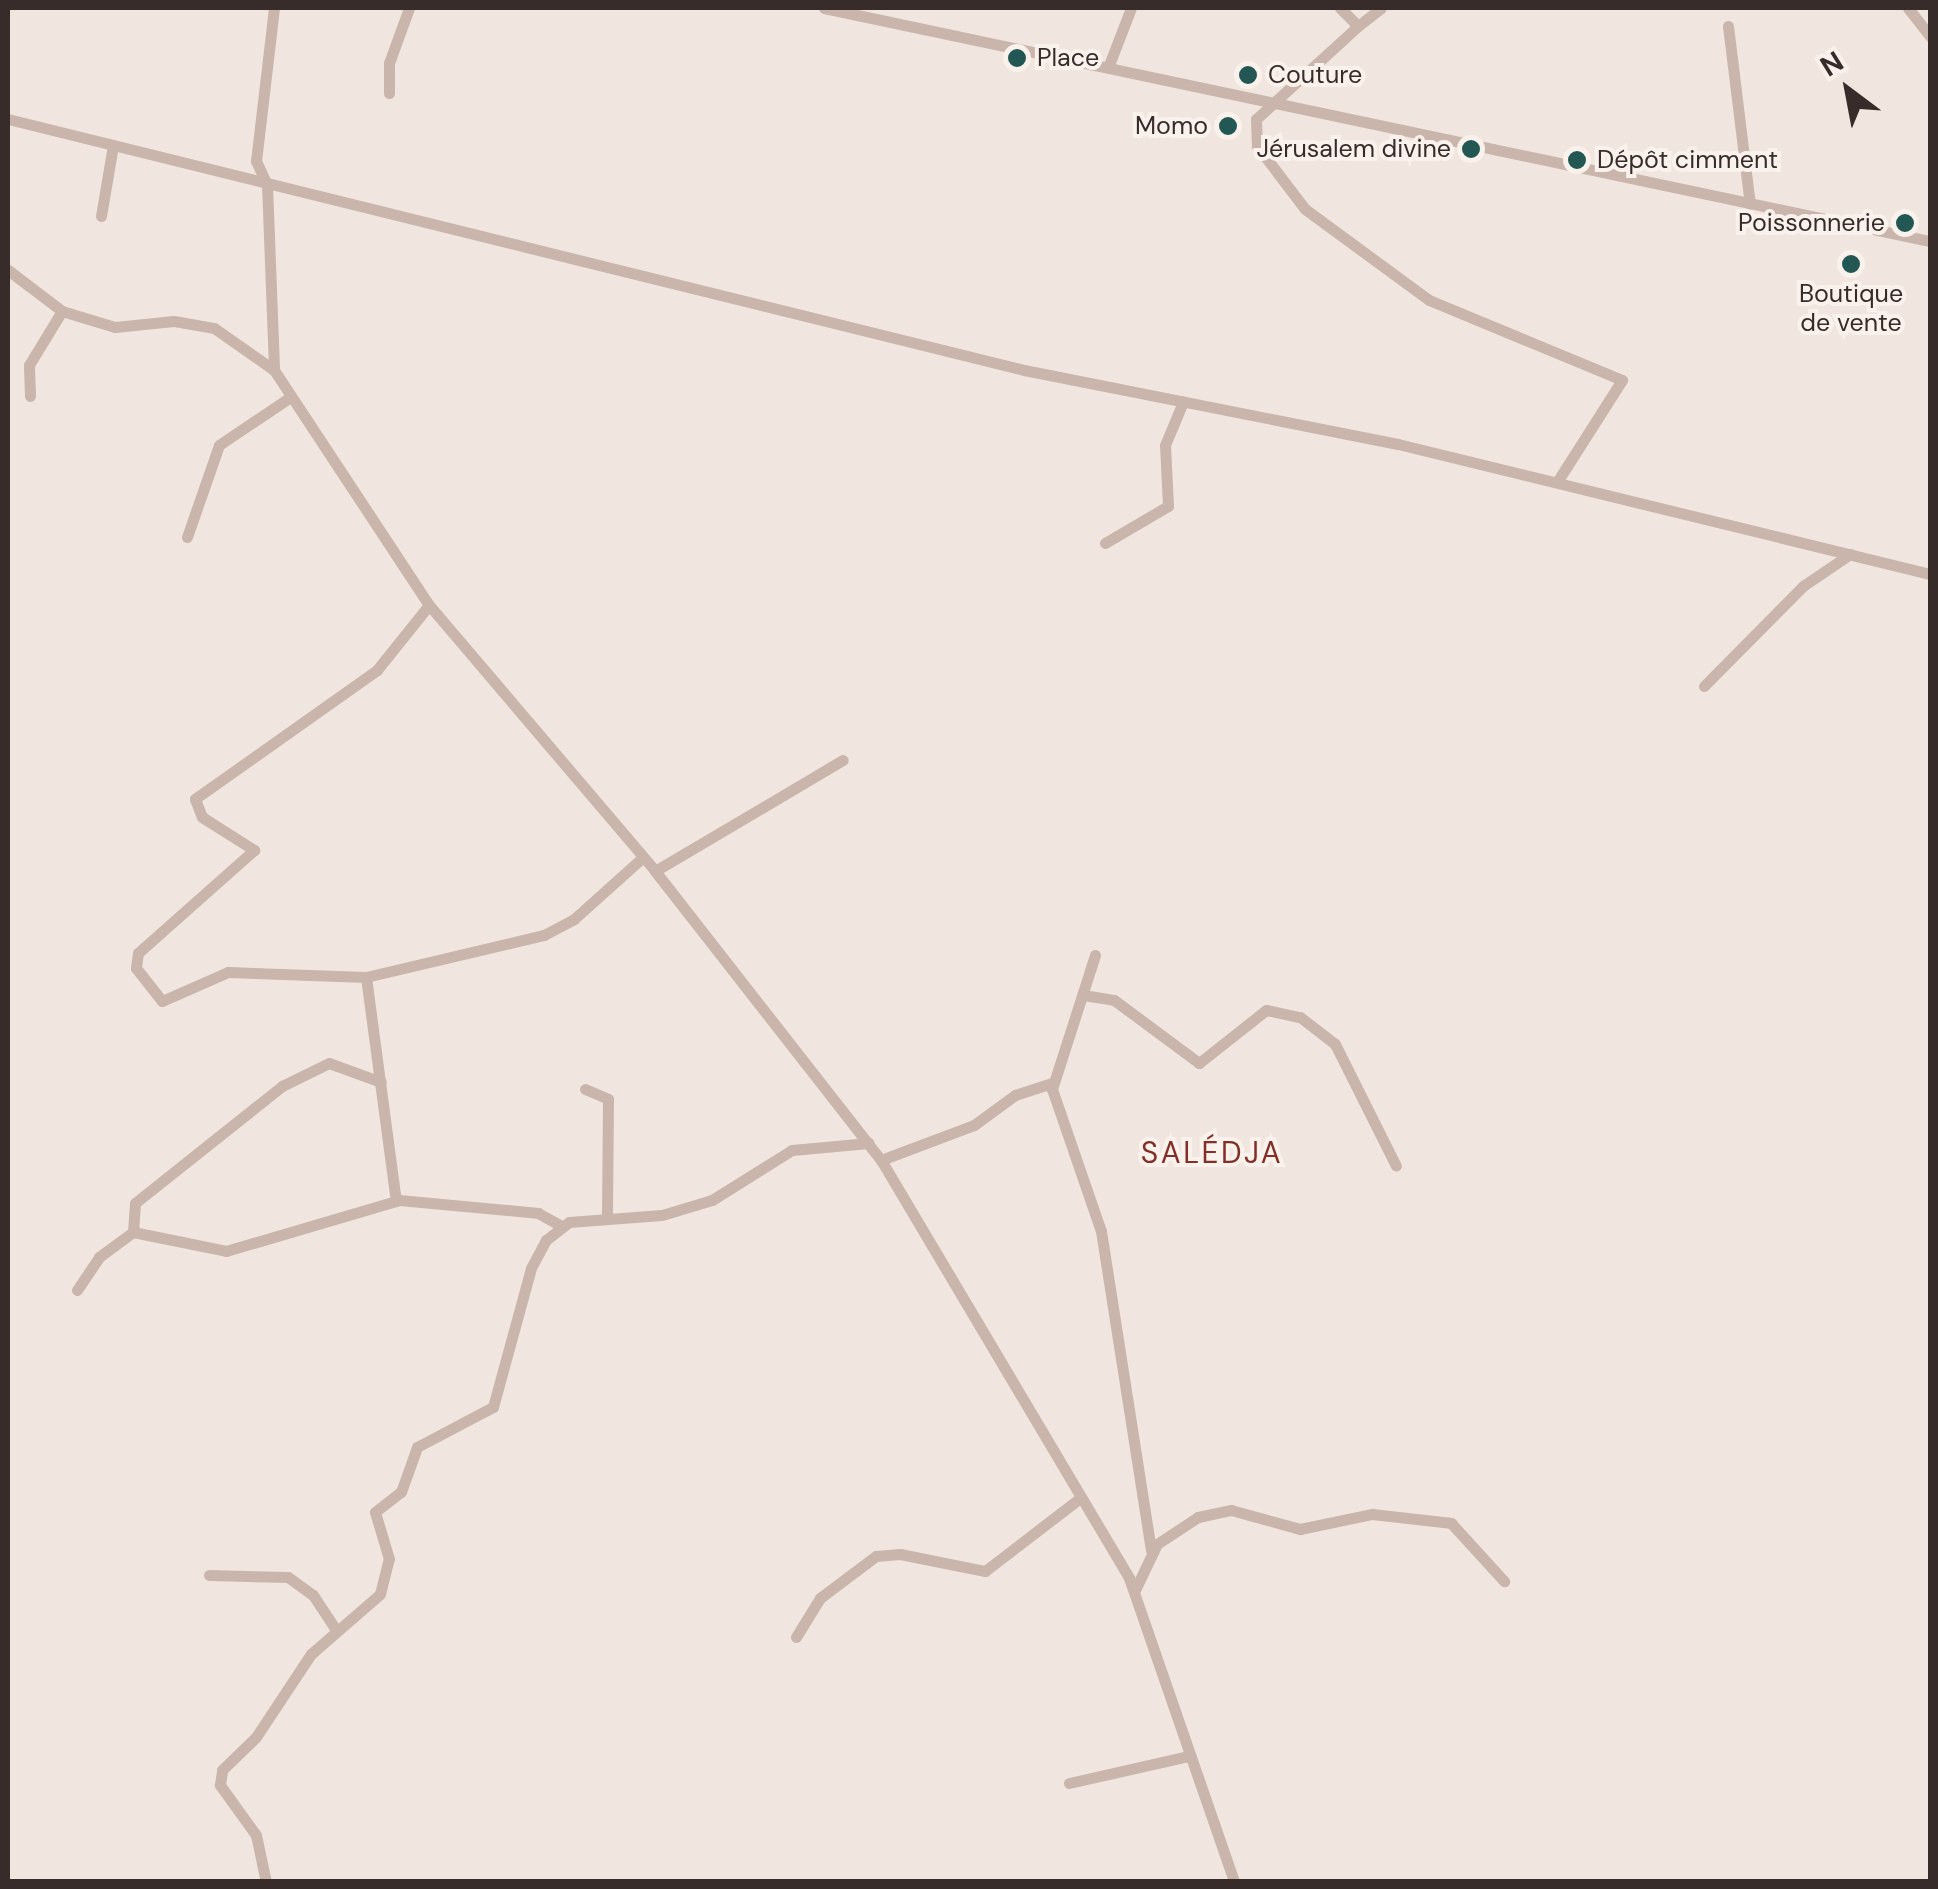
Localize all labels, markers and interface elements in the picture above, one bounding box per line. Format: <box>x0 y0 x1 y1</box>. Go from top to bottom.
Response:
north arrow <box>1798 40 1898 140</box>
place label: Place <box>1037 43 1099 73</box>
text: N <box>1813 43 1850 85</box>
marker: Place <box>1006 47 1028 69</box>
place label: Couture <box>1268 60 1362 90</box>
marker: Couture <box>1237 64 1259 86</box>
place label: Momo <box>1135 111 1208 141</box>
marker: Momo <box>1217 115 1239 137</box>
place label: Jérusalem divine <box>1256 134 1451 164</box>
marker: Jérusalem divine <box>1460 138 1482 160</box>
place label: Dépôt cimment <box>1597 145 1778 175</box>
marker: Dépôt cimment <box>1566 149 1588 171</box>
place label: Poissonnerie <box>1738 208 1885 238</box>
marker: Poissonnerie <box>1894 212 1916 234</box>
marker: Boutique de vente <box>1840 253 1862 275</box>
place label: Boutique de vente <box>1799 280 1903 339</box>
district label: SALÉDJA <box>1141 1135 1283 1171</box>

